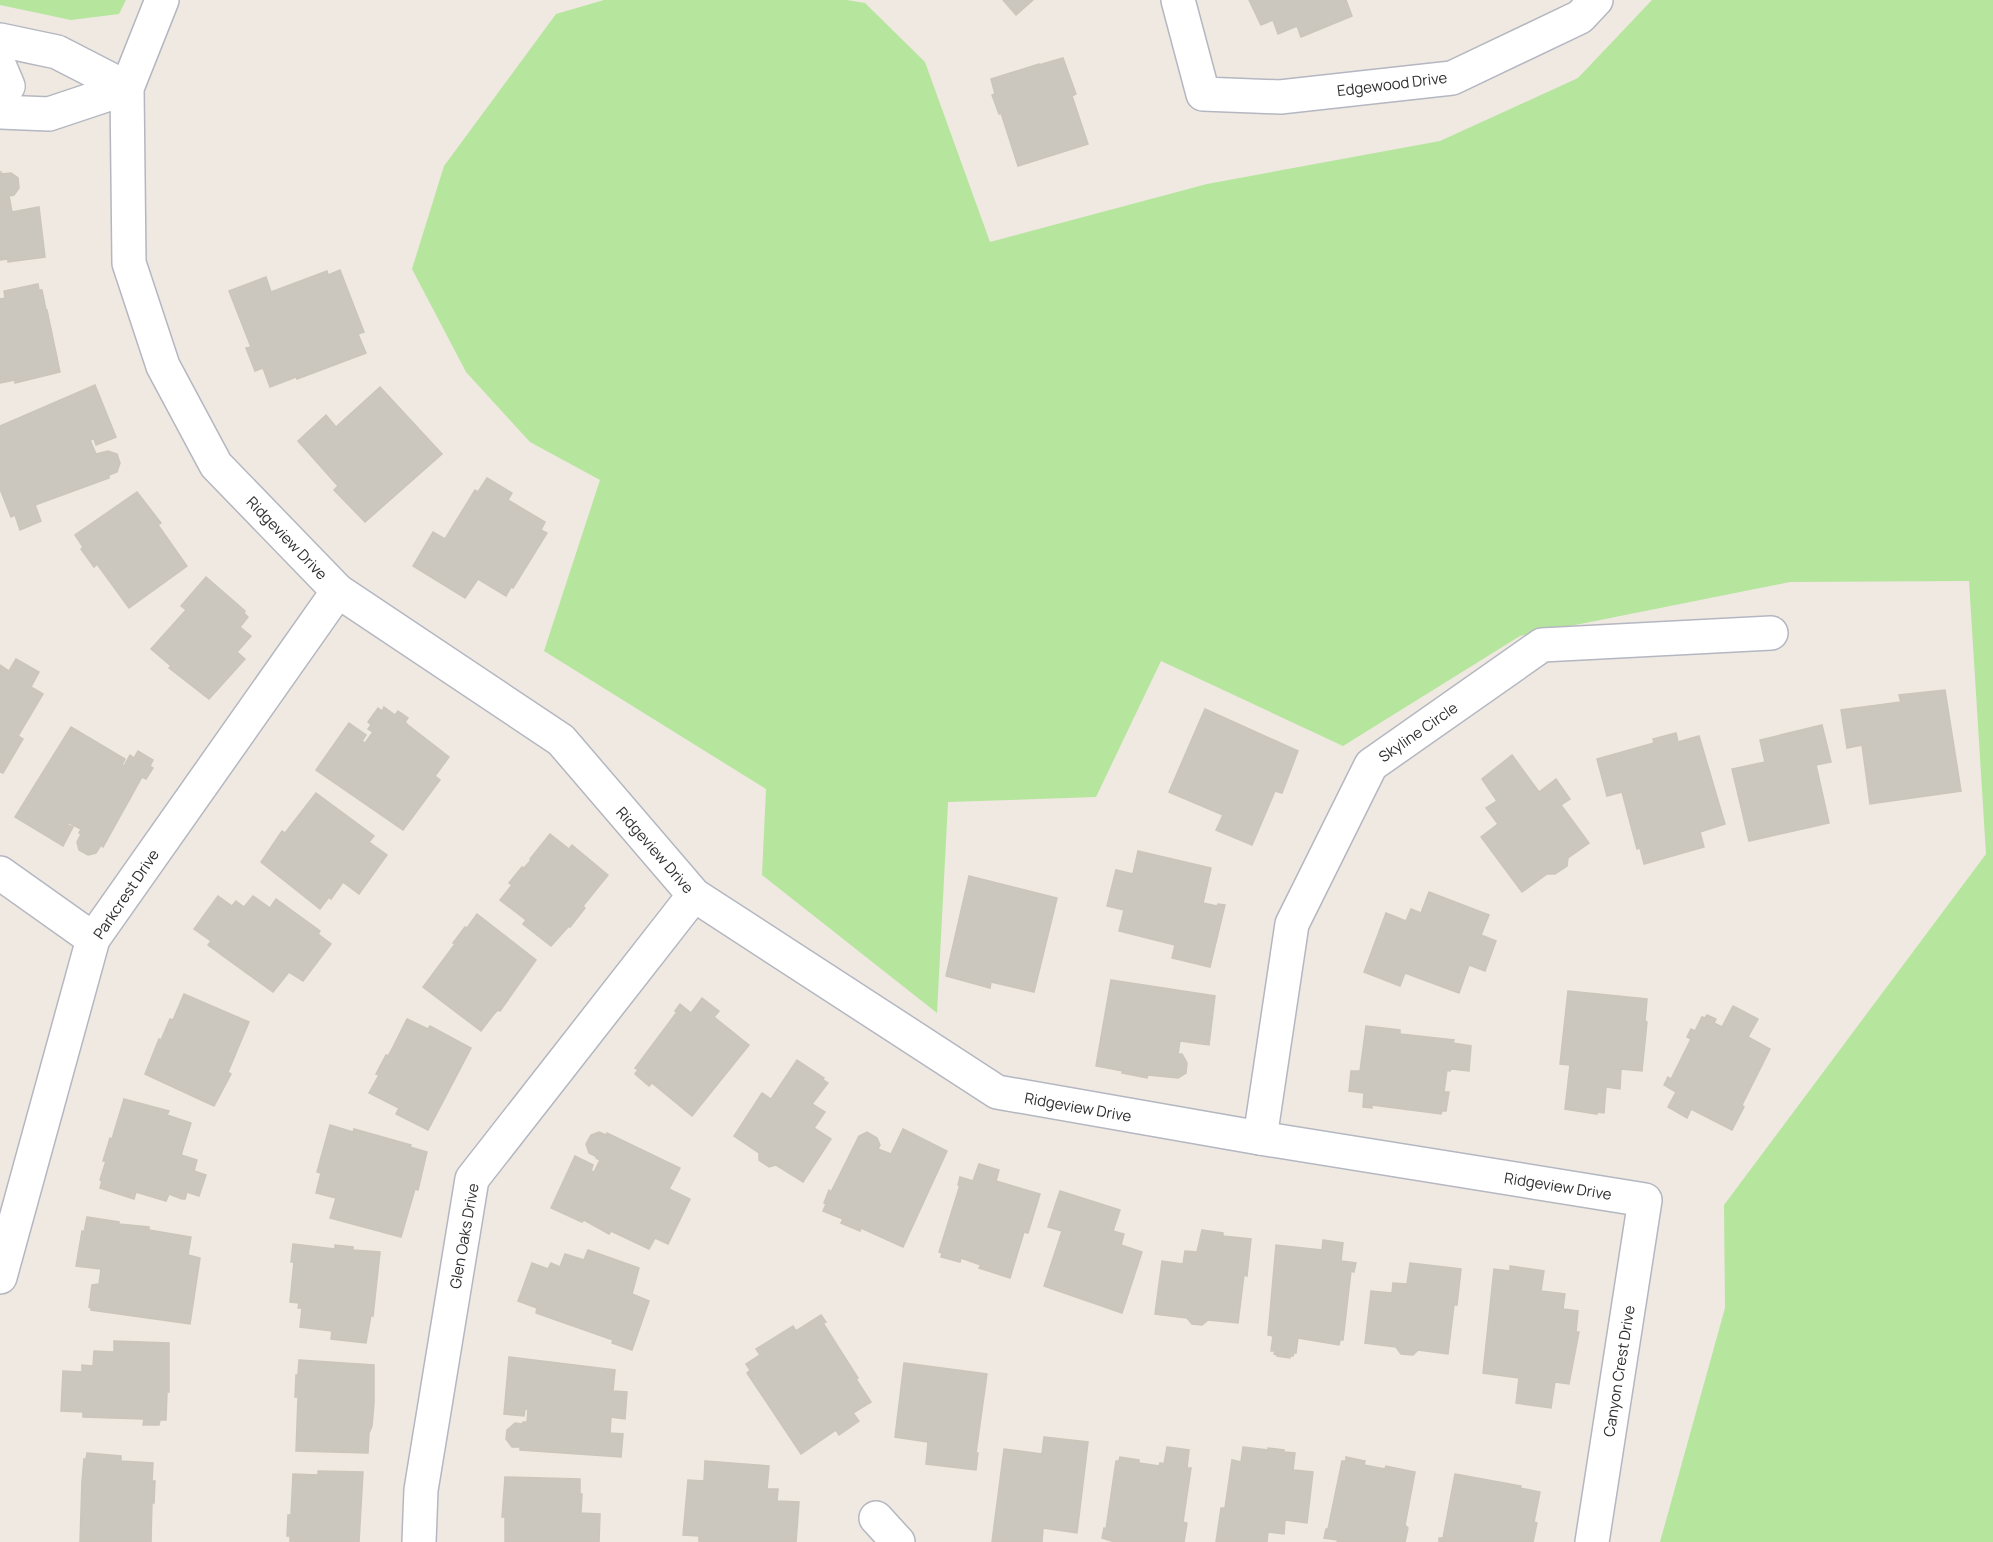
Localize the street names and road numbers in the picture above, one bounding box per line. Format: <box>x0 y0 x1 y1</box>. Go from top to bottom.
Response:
street label: Edgewood Drive <box>1336 67 1448 101</box>
street label: Ridgeview Drive <box>242 492 332 584</box>
street label: Skyline Circle <box>1374 697 1462 767</box>
street label: Ridgeview Drive <box>612 802 699 898</box>
street label: Parkcrest Drive <box>88 845 164 943</box>
street label: Ridgeview Drive <box>1023 1087 1133 1127</box>
street label: Ridgeview Drive <box>1503 1167 1613 1205</box>
street label: Glen Oaks Drive <box>444 1181 484 1290</box>
street label: Canyon Crest Drive <box>1598 1304 1640 1438</box>

